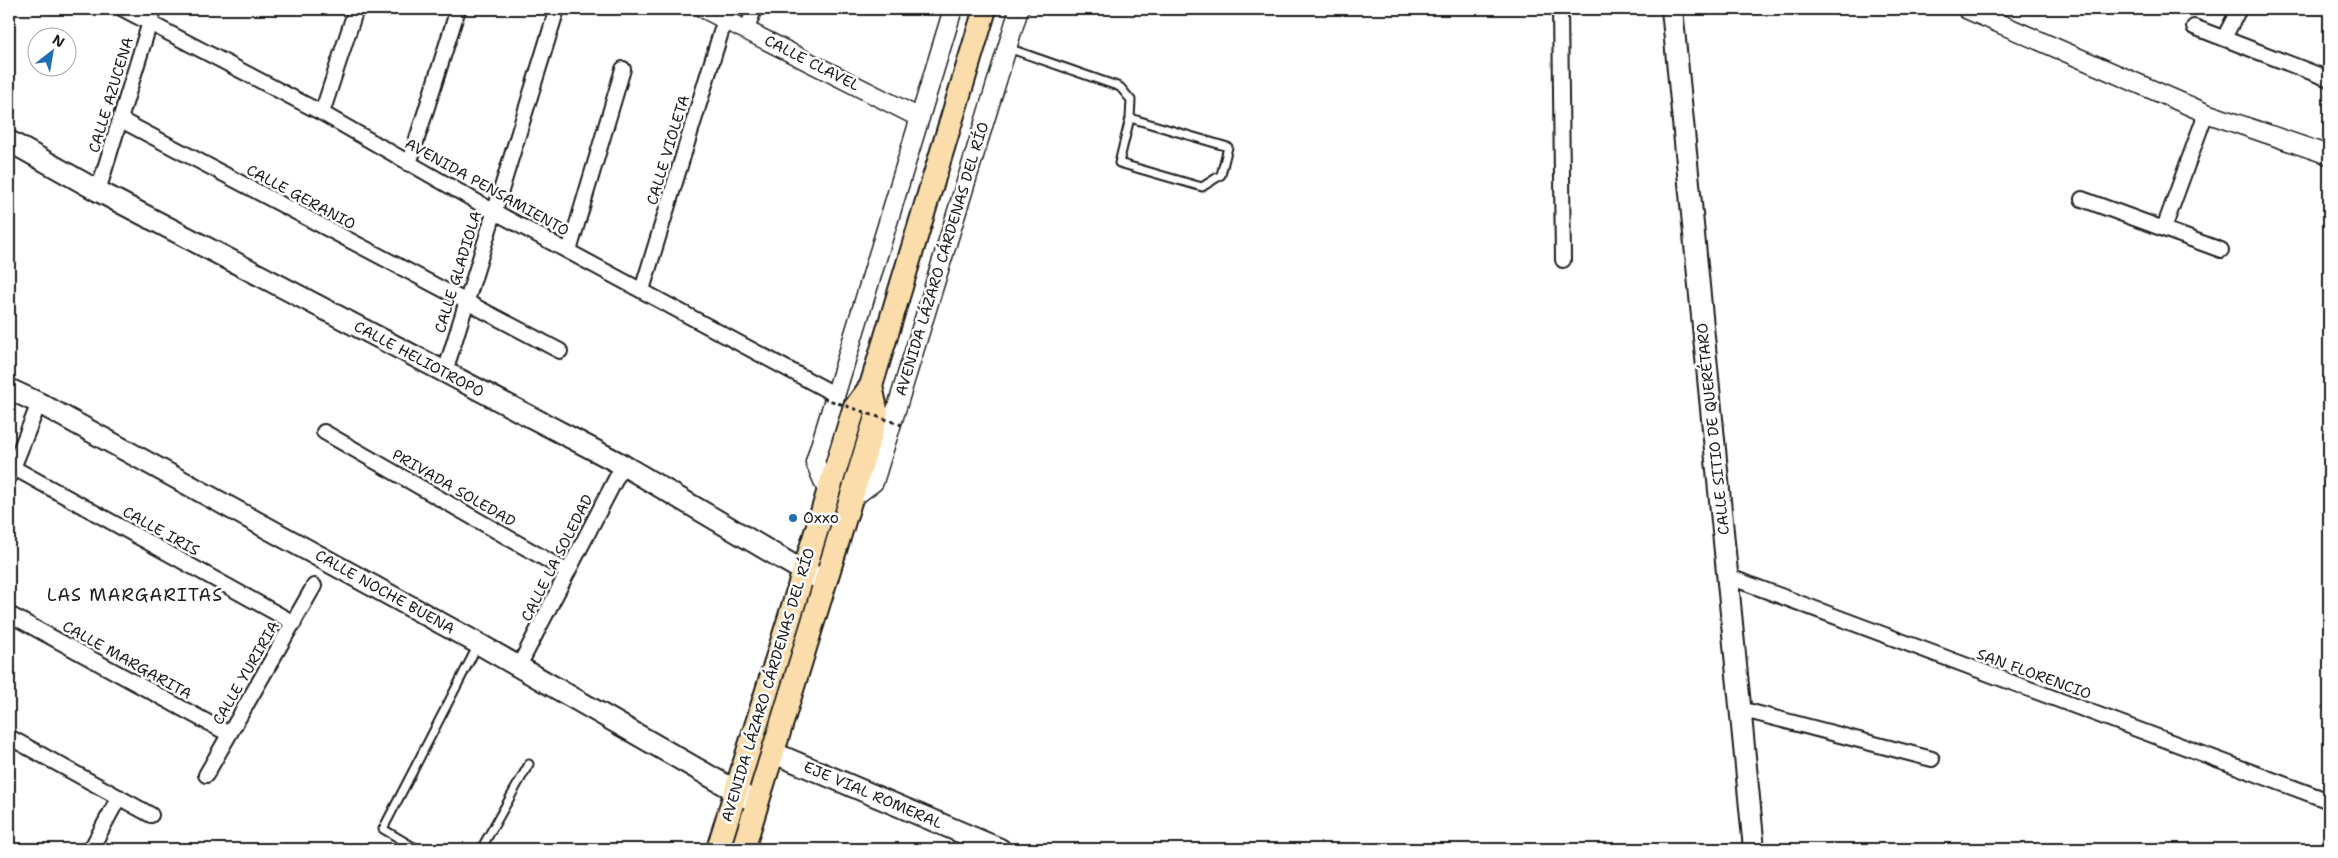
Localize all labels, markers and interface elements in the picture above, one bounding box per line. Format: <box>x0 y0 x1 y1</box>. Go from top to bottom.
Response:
north arrow <box>28 28 78 78</box>
text: N <box>49 30 68 51</box>
street label: CALLE CLAVEL <box>761 30 863 96</box>
street label: CALLE AZUCENA <box>84 35 138 155</box>
street label: CALLE VIOLETA <box>642 93 694 207</box>
street label: AVENIDA LÁZARO CÁRDENAS DEL RÍO <box>890 119 993 399</box>
street label: AVENIDA PENSAMIENTO <box>401 133 573 241</box>
street label: CALLE GERANIO <box>243 160 359 234</box>
street label: CALLE GLADIOLA <box>430 208 486 336</box>
street label: CALLE HELIOTROPO <box>350 316 488 402</box>
street label: CALLE SITIO DE QUERÉTARO <box>1691 322 1734 536</box>
street label: PRIVADA SOLEDAD <box>389 444 520 532</box>
street label: CALLE LA SOLEDAD <box>516 491 598 625</box>
street label: CALLE IRIS <box>119 502 203 560</box>
place label: Oxxo <box>803 508 839 528</box>
marker: Oxxo <box>787 512 799 524</box>
street label: CALLE NOCHE BUENA <box>312 545 459 639</box>
street label: AVENIDA LÁZARO CÁRDENAS DEL RÍO <box>716 545 819 825</box>
district label: LAS MARGARITAS <box>47 583 223 607</box>
street label: CALLE MARGARITA <box>59 616 195 704</box>
street label: CALLE YURIRIA <box>208 617 284 729</box>
street label: SAN FLORENCIO <box>1974 644 2094 704</box>
street label: EJE VIAL ROMERAL <box>801 757 945 833</box>

